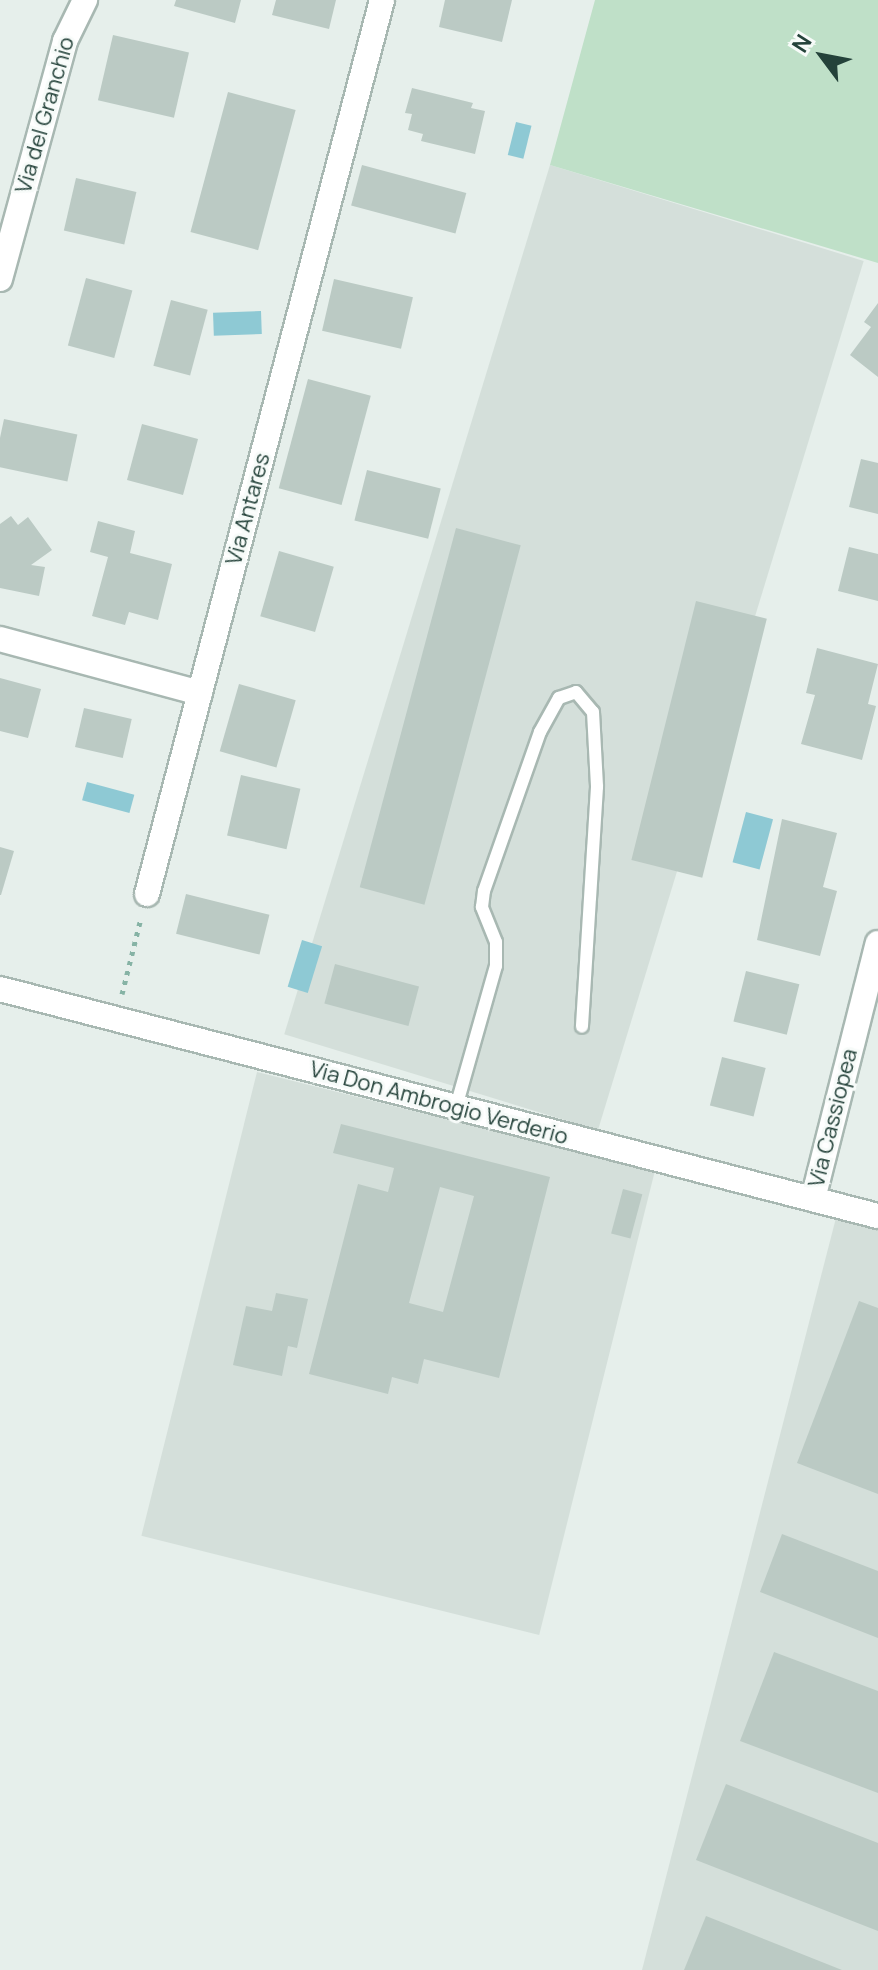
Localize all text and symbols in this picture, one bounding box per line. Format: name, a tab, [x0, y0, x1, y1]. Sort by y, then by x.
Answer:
north arrow	[782, 16, 862, 96]
text: N	[785, 29, 819, 58]
street label: Via del Granchio	[10, 34, 80, 196]
street label: Via Antares	[220, 450, 276, 568]
street label: Via Cassiopea	[803, 1046, 863, 1190]
street label: Via Don Ambrogio Verderio	[307, 1056, 571, 1150]

